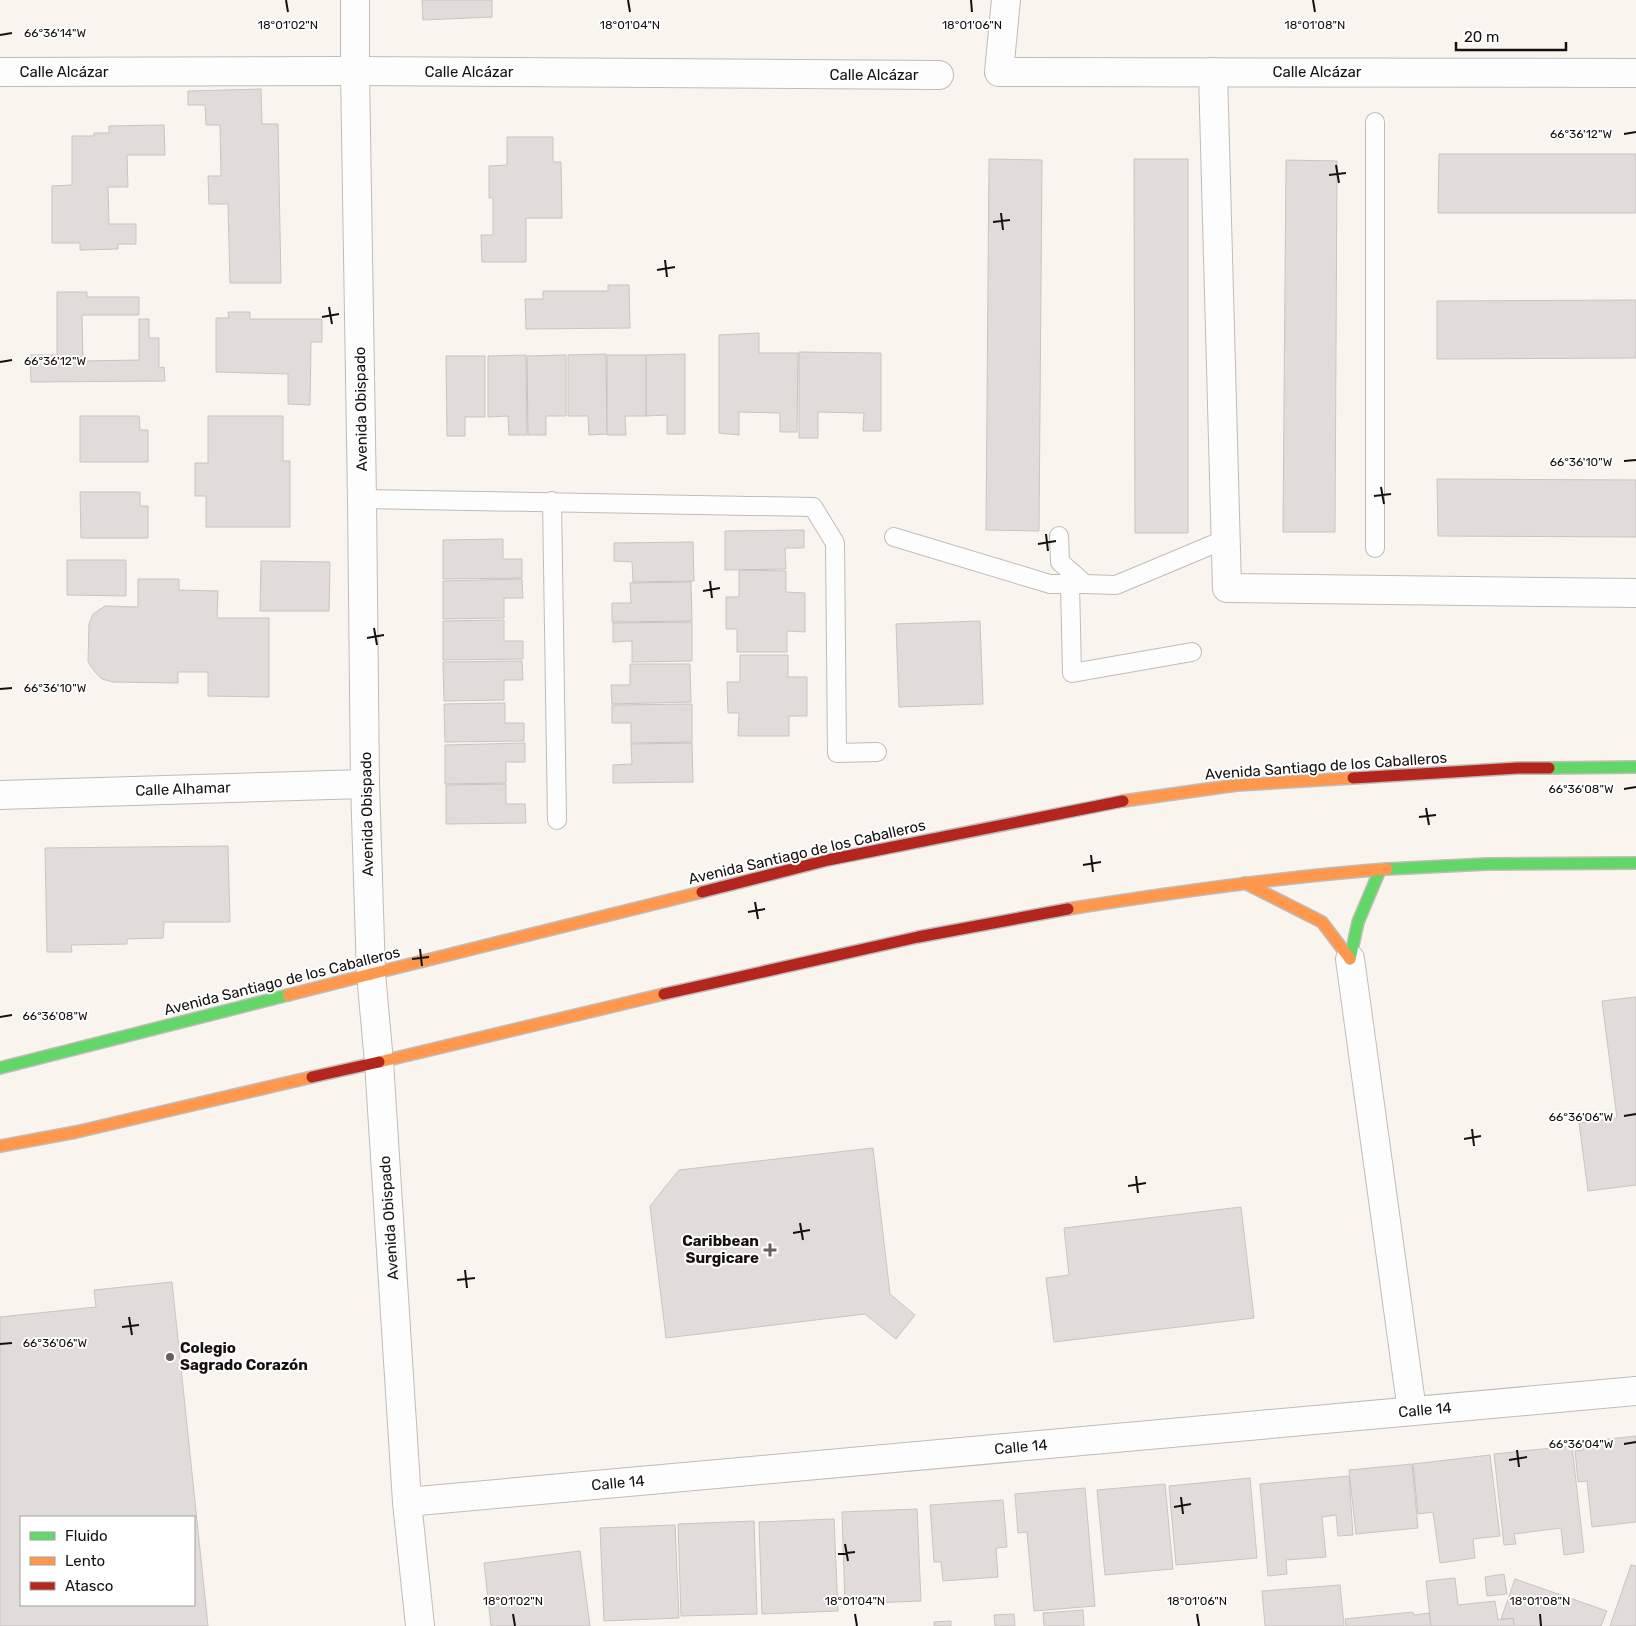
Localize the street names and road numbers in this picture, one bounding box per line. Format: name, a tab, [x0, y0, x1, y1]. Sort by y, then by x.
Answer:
street label: Calle Alcázar	[19, 63, 109, 81]
street label: Calle Alcázar	[424, 63, 514, 81]
street label: Calle Alcázar	[1272, 63, 1362, 81]
street label: Calle Alcázar	[829, 66, 919, 84]
street label: Avenida Obispado	[351, 346, 371, 472]
street label: Avenida Santiago de los Caballeros	[1204, 749, 1448, 783]
street label: Avenida Obispado	[357, 751, 377, 877]
street label: Calle Alhamar	[135, 778, 231, 800]
street label: Avenida Santiago de los Caballeros	[687, 816, 928, 888]
street label: Avenida Santiago de los Caballeros	[162, 943, 402, 1019]
street label: Avenida Obispado	[376, 1155, 402, 1281]
street label: Calle 14	[1398, 1399, 1452, 1421]
street label: Calle 14	[994, 1436, 1048, 1458]
street label: Calle 14	[591, 1472, 645, 1494]

